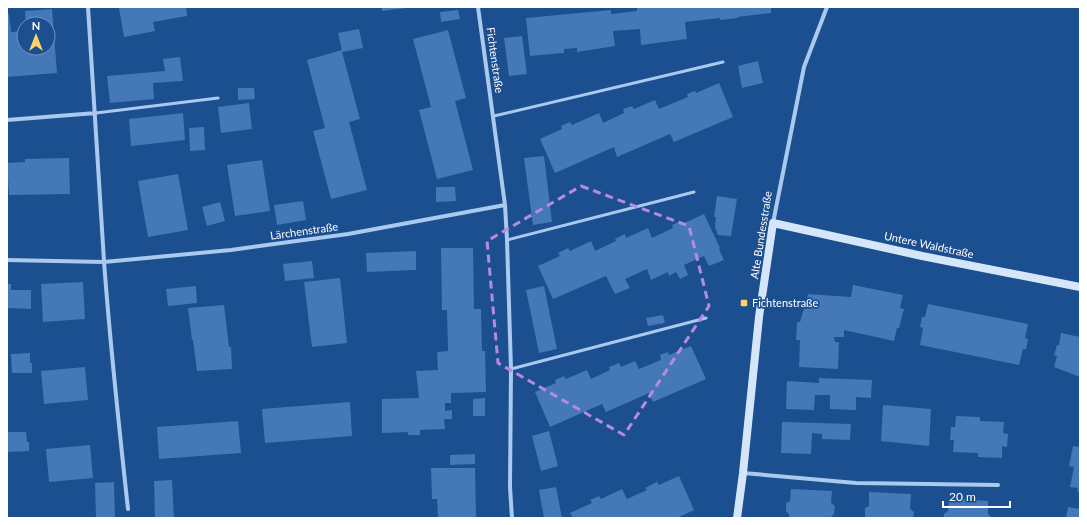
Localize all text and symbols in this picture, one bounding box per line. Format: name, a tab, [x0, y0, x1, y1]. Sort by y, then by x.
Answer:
north arrow	[16, 16, 56, 56]
text: N	[32, 19, 40, 32]
street label: Fichtenstraße	[484, 26, 507, 94]
street label: Alte Bundesstraße	[747, 190, 774, 280]
street label: Lärchenstraße	[269, 219, 339, 242]
street label: Untere Waldstraße	[883, 229, 975, 260]
place label: Fichtenstraße	[752, 296, 818, 309]
marker: Fichtenstraße	[739, 298, 749, 308]
scale bar	[943, 483, 1010, 509]
text: 20 m	[949, 489, 976, 504]

